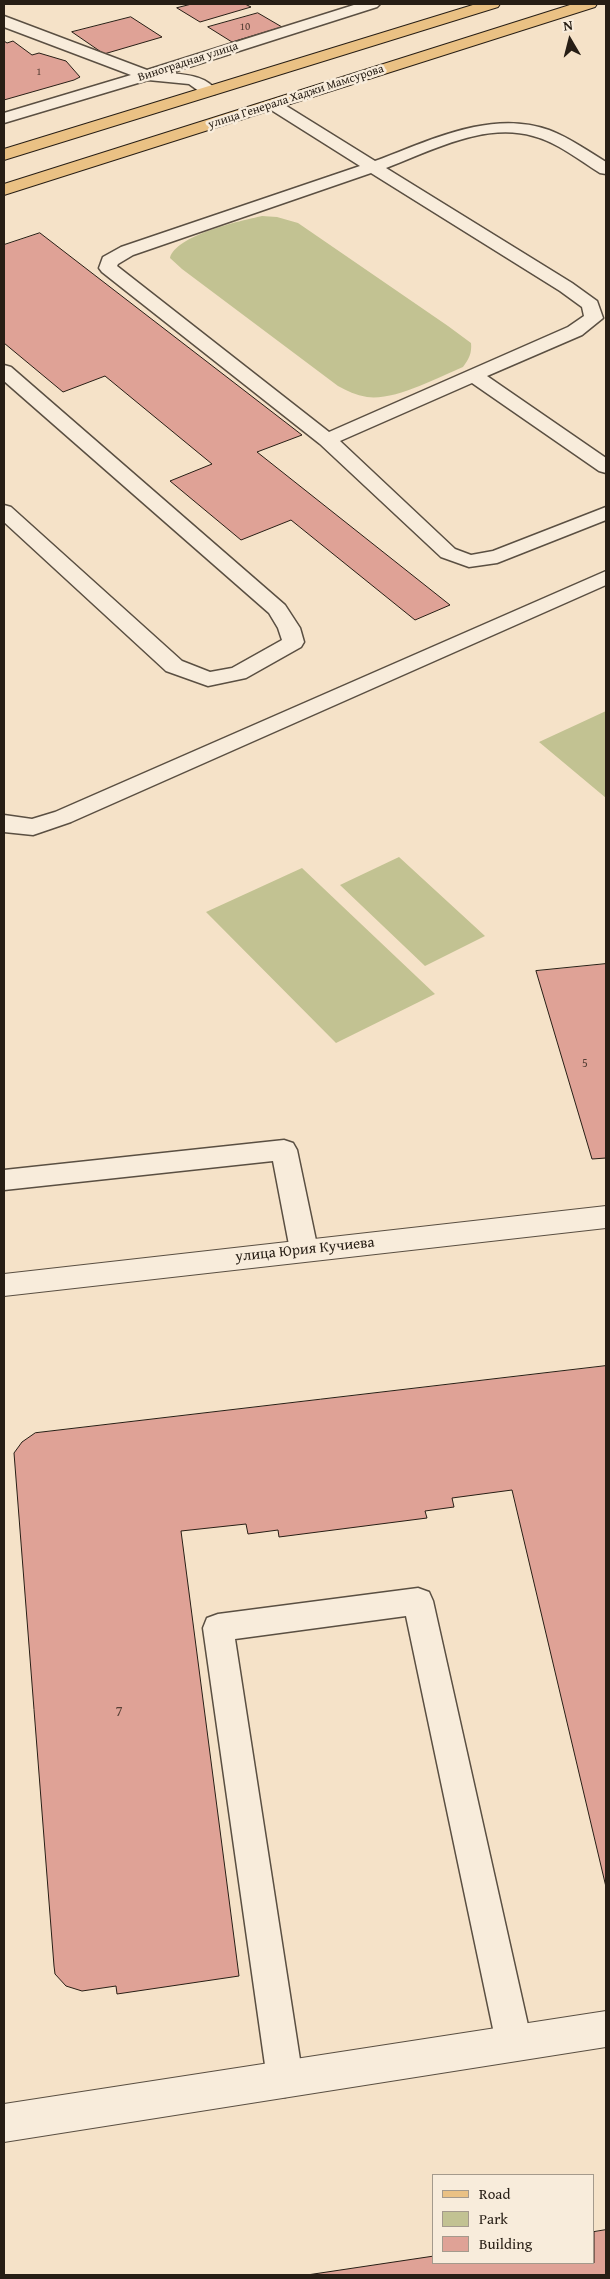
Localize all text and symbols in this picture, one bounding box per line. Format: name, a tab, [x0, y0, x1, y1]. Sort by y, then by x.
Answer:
north arrow	[545, 15, 595, 65]
text: N	[562, 15, 574, 36]
house number: 10	[240, 20, 250, 34]
street label: Виноградная улица	[136, 39, 240, 85]
street label: улица Генерала Хаджи Мамсурова	[206, 62, 386, 132]
house number: 1	[36, 65, 42, 79]
house number: 5	[582, 1057, 588, 1071]
street label: улица Юрия Кучиева	[235, 1234, 375, 1266]
house number: 7	[115, 1703, 123, 1721]
legend	[432, 2174, 595, 2264]
text: Road	[479, 2183, 510, 2204]
text: Park	[479, 2208, 508, 2229]
text: Building	[479, 2233, 532, 2254]

